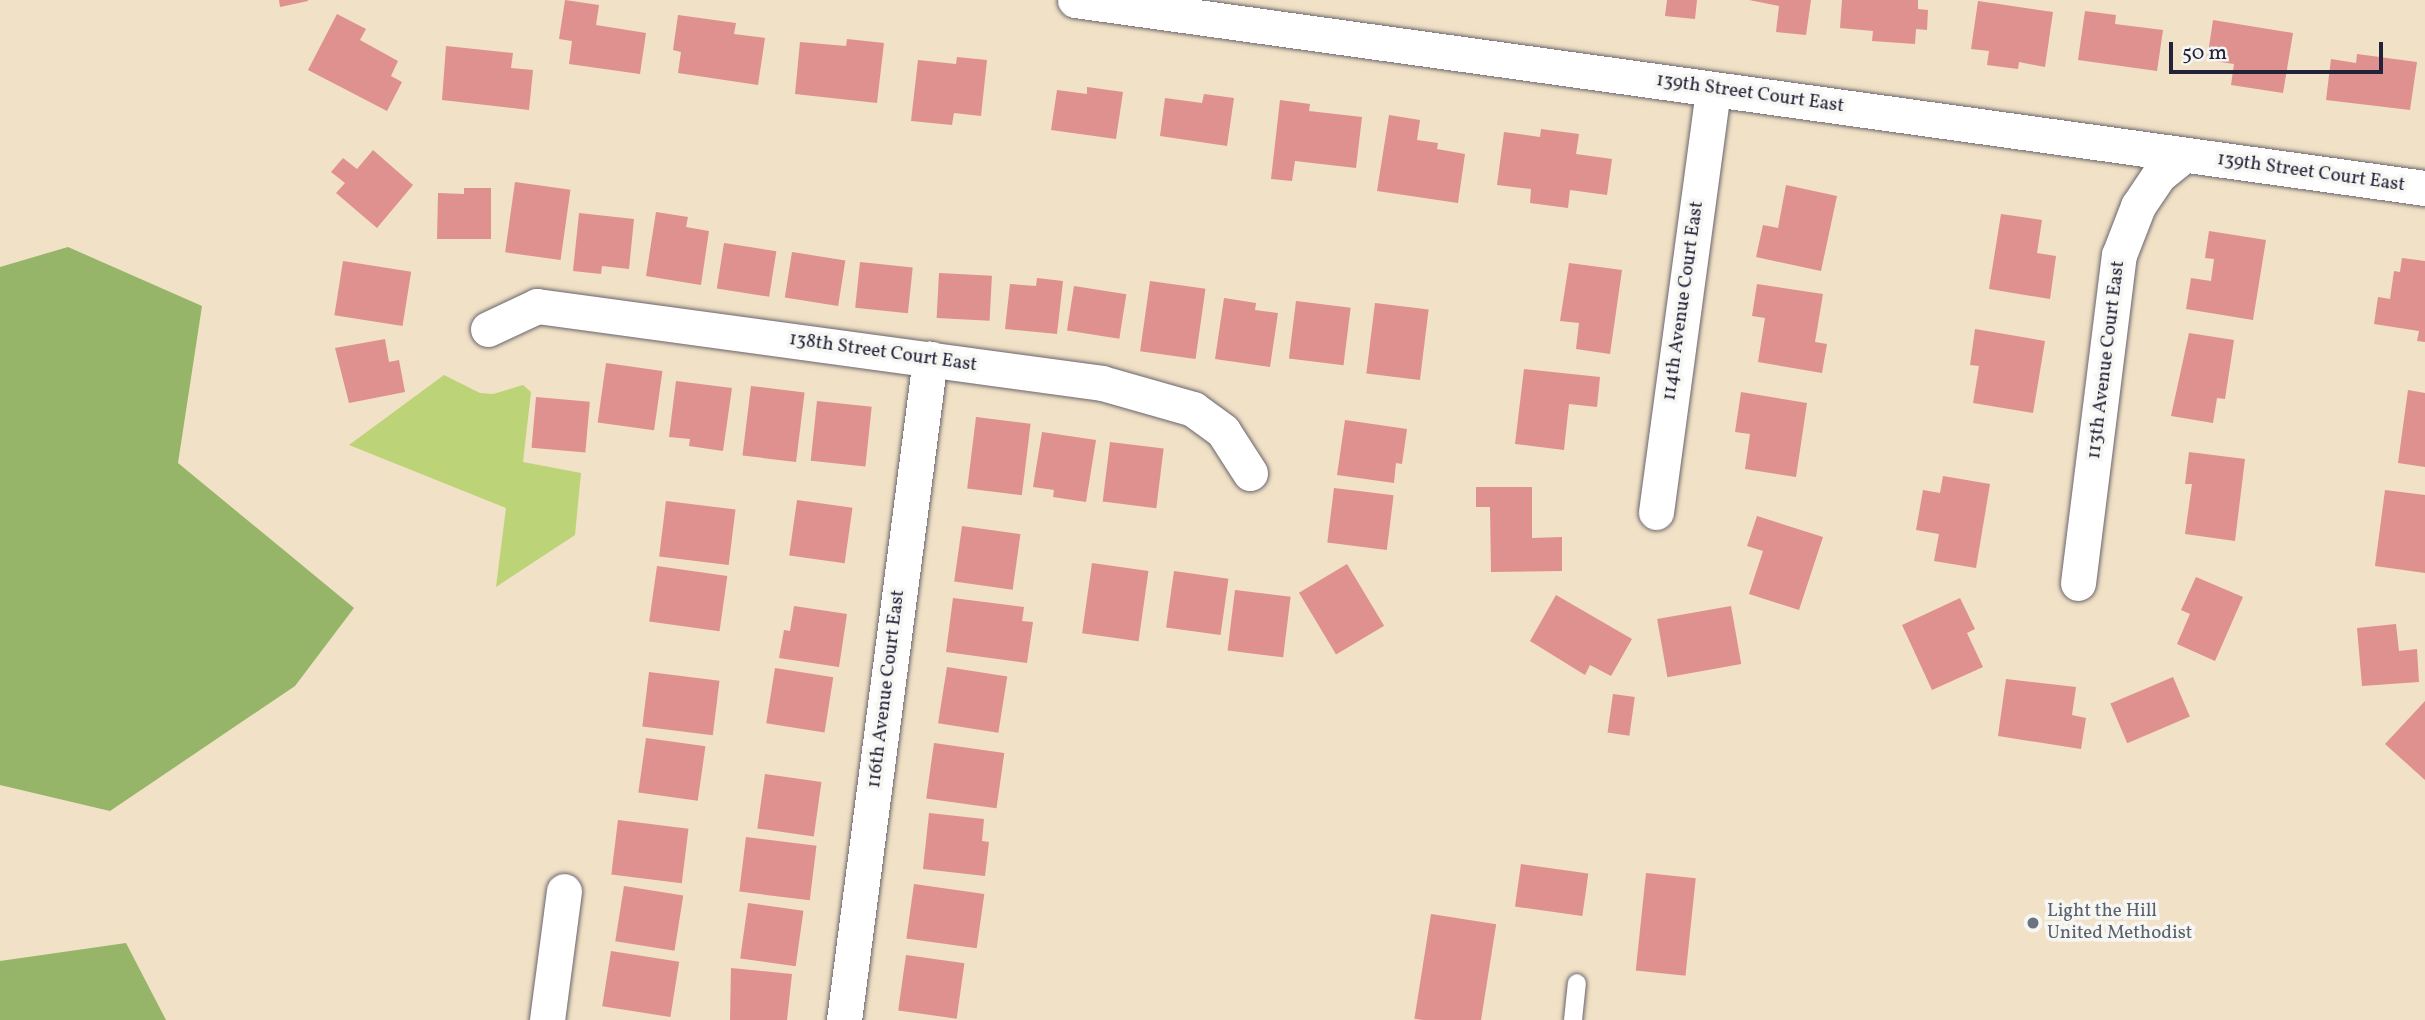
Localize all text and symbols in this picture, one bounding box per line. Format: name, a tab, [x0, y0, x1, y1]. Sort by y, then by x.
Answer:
scale bar	[2173, 28, 2386, 72]
text: 50 m	[2182, 39, 2227, 68]
street label: 139th Street Court East	[1655, 70, 1845, 118]
street label: 139th Street Court East	[2216, 149, 2406, 197]
street label: 114th Avenue Court East	[1659, 200, 1709, 402]
street label: 113th Avenue Court East	[2084, 260, 2130, 460]
street label: 138th Street Court East	[788, 329, 978, 377]
street label: 116th Avenue Court East	[864, 589, 910, 789]
place label: Light the Hill United Methodist	[2047, 901, 2193, 945]
marker: Light the Hill United Methodist	[2025, 915, 2041, 931]

